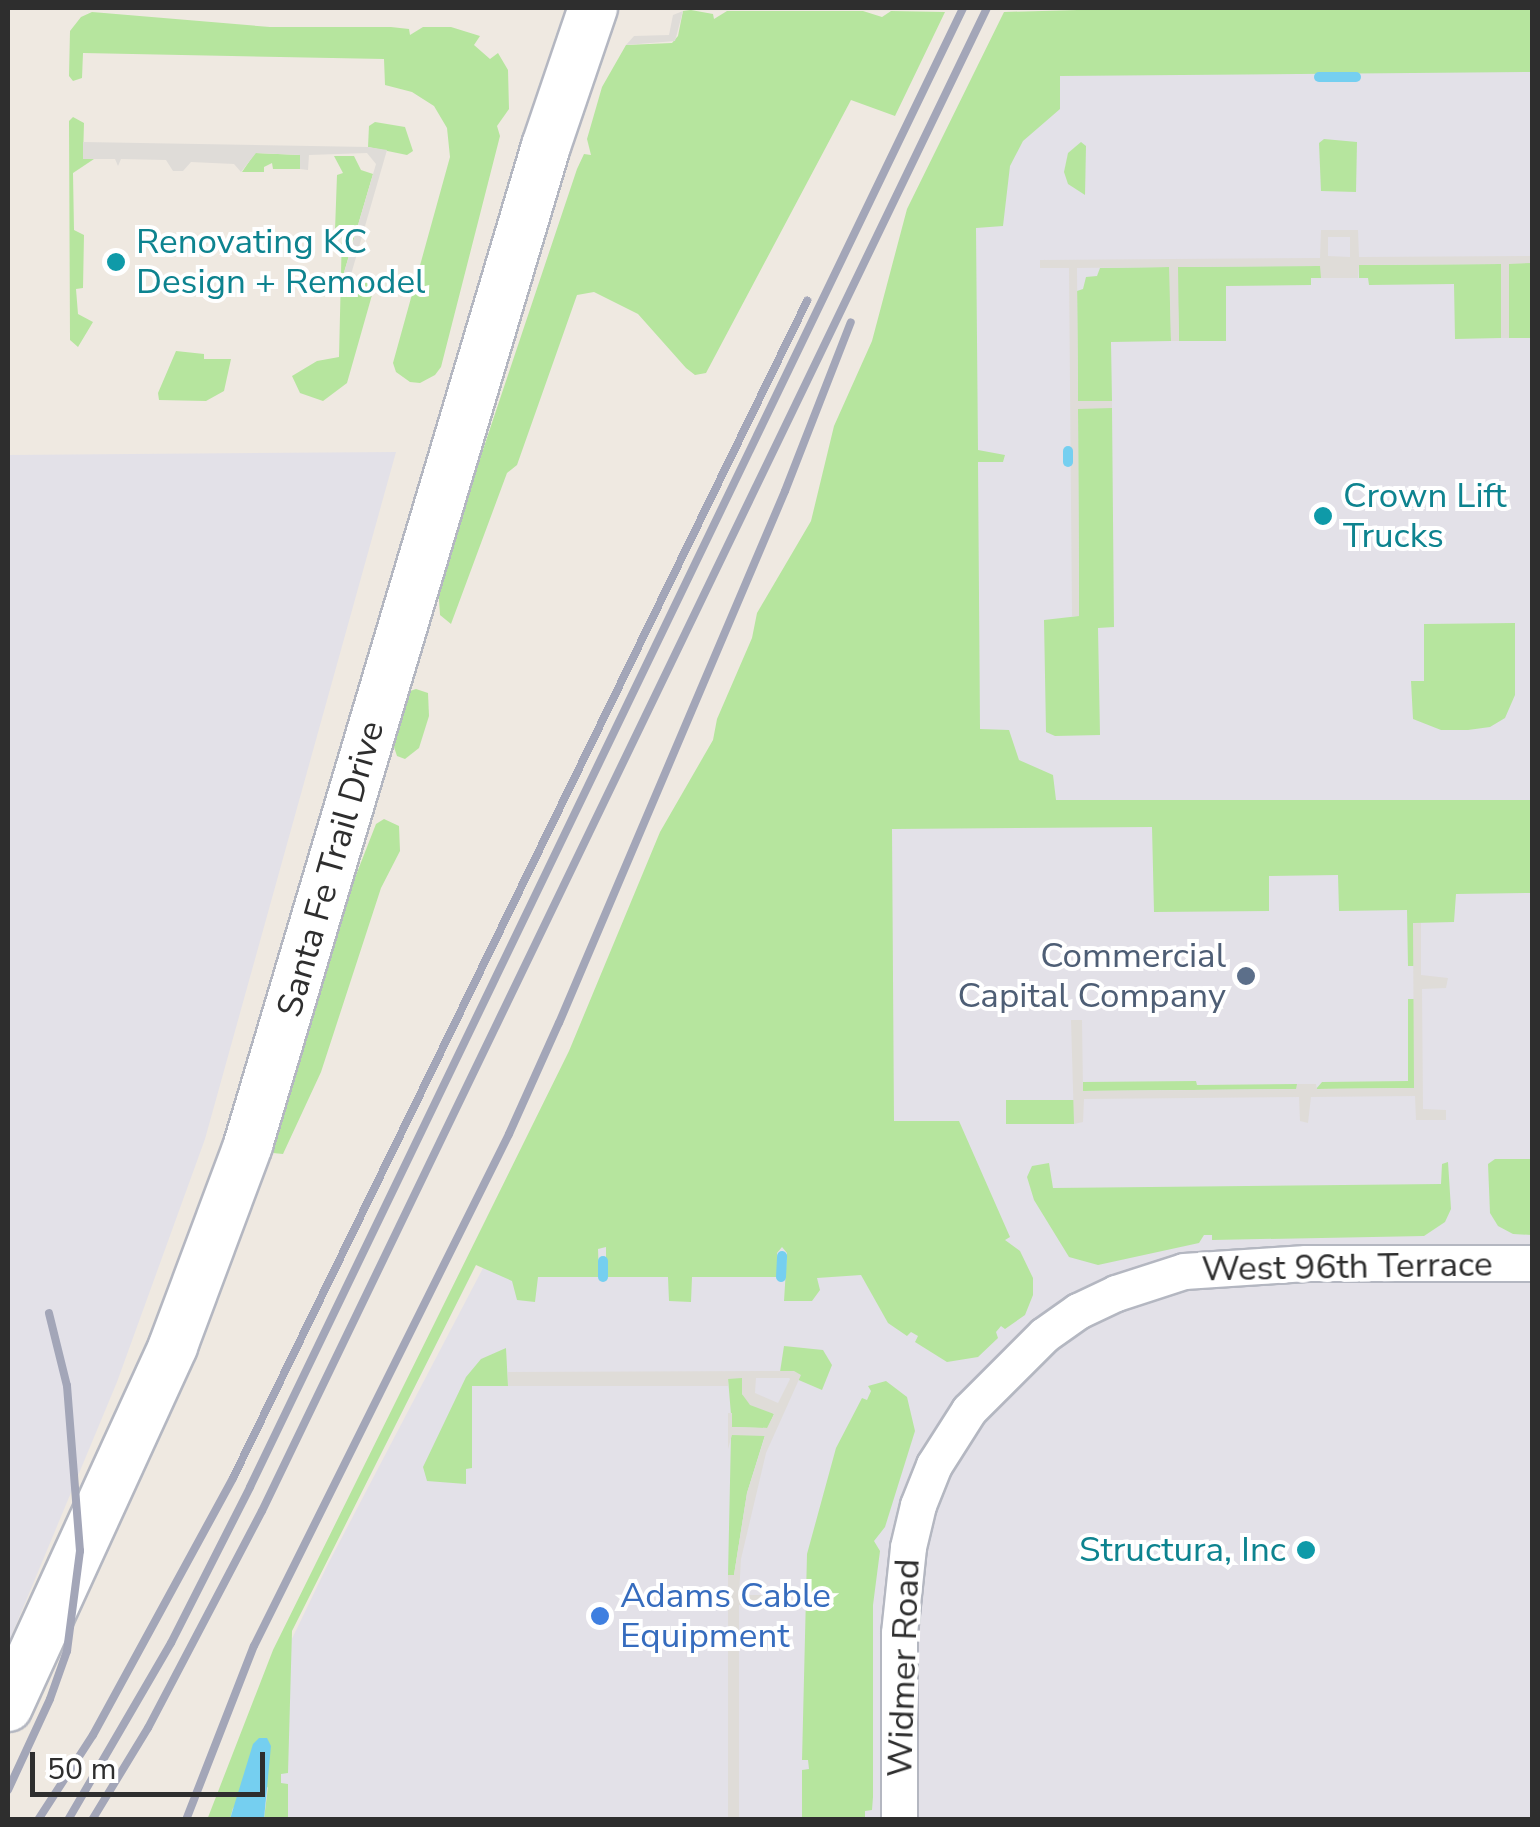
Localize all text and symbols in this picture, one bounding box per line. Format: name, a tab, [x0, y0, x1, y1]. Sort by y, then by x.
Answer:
place label: Renovating KC Design + Remodel	[136, 221, 425, 303]
marker: Renovating KC Design + Remodel	[105, 251, 127, 273]
place label: Crown Lift Trucks	[1343, 475, 1507, 557]
marker: Crown Lift Trucks	[1312, 505, 1334, 527]
street label: Santa Fe Trail Drive	[269, 716, 393, 1022]
place label: Commercial Capital Company	[957, 935, 1226, 1017]
marker: Commercial Capital Company	[1235, 965, 1257, 987]
street label: West 96th Terrace	[1201, 1243, 1493, 1291]
place label: Structura, Inc	[1079, 1529, 1286, 1571]
marker: Structura, Inc	[1295, 1539, 1317, 1561]
street label: Widmer Road	[879, 1558, 929, 1778]
place label: Adams Cable Equipment	[620, 1575, 831, 1657]
marker: Adams Cable Equipment	[589, 1605, 611, 1627]
scale bar	[35, 1732, 270, 1794]
text: 50 m	[47, 1749, 116, 1790]

